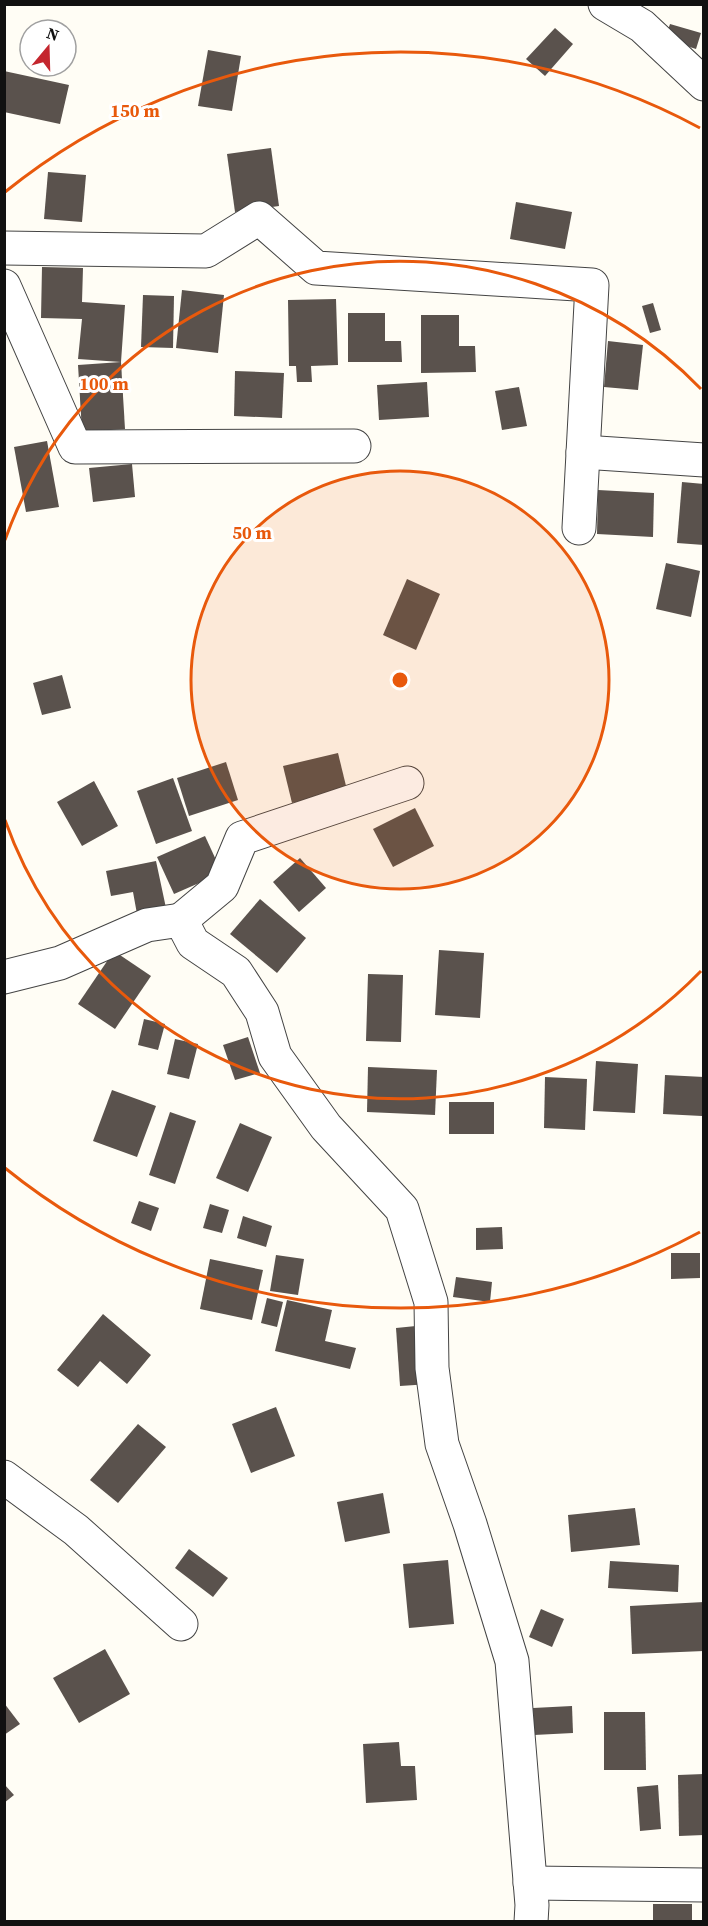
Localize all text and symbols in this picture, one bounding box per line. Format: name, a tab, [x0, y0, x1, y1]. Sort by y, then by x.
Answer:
north arrow	[18, 18, 78, 78]
text: N	[44, 22, 62, 46]
text: 150 m	[110, 98, 160, 123]
text: 100 m	[79, 371, 129, 396]
text: 50 m	[232, 520, 272, 545]
centre of rings	[390, 670, 410, 690]

